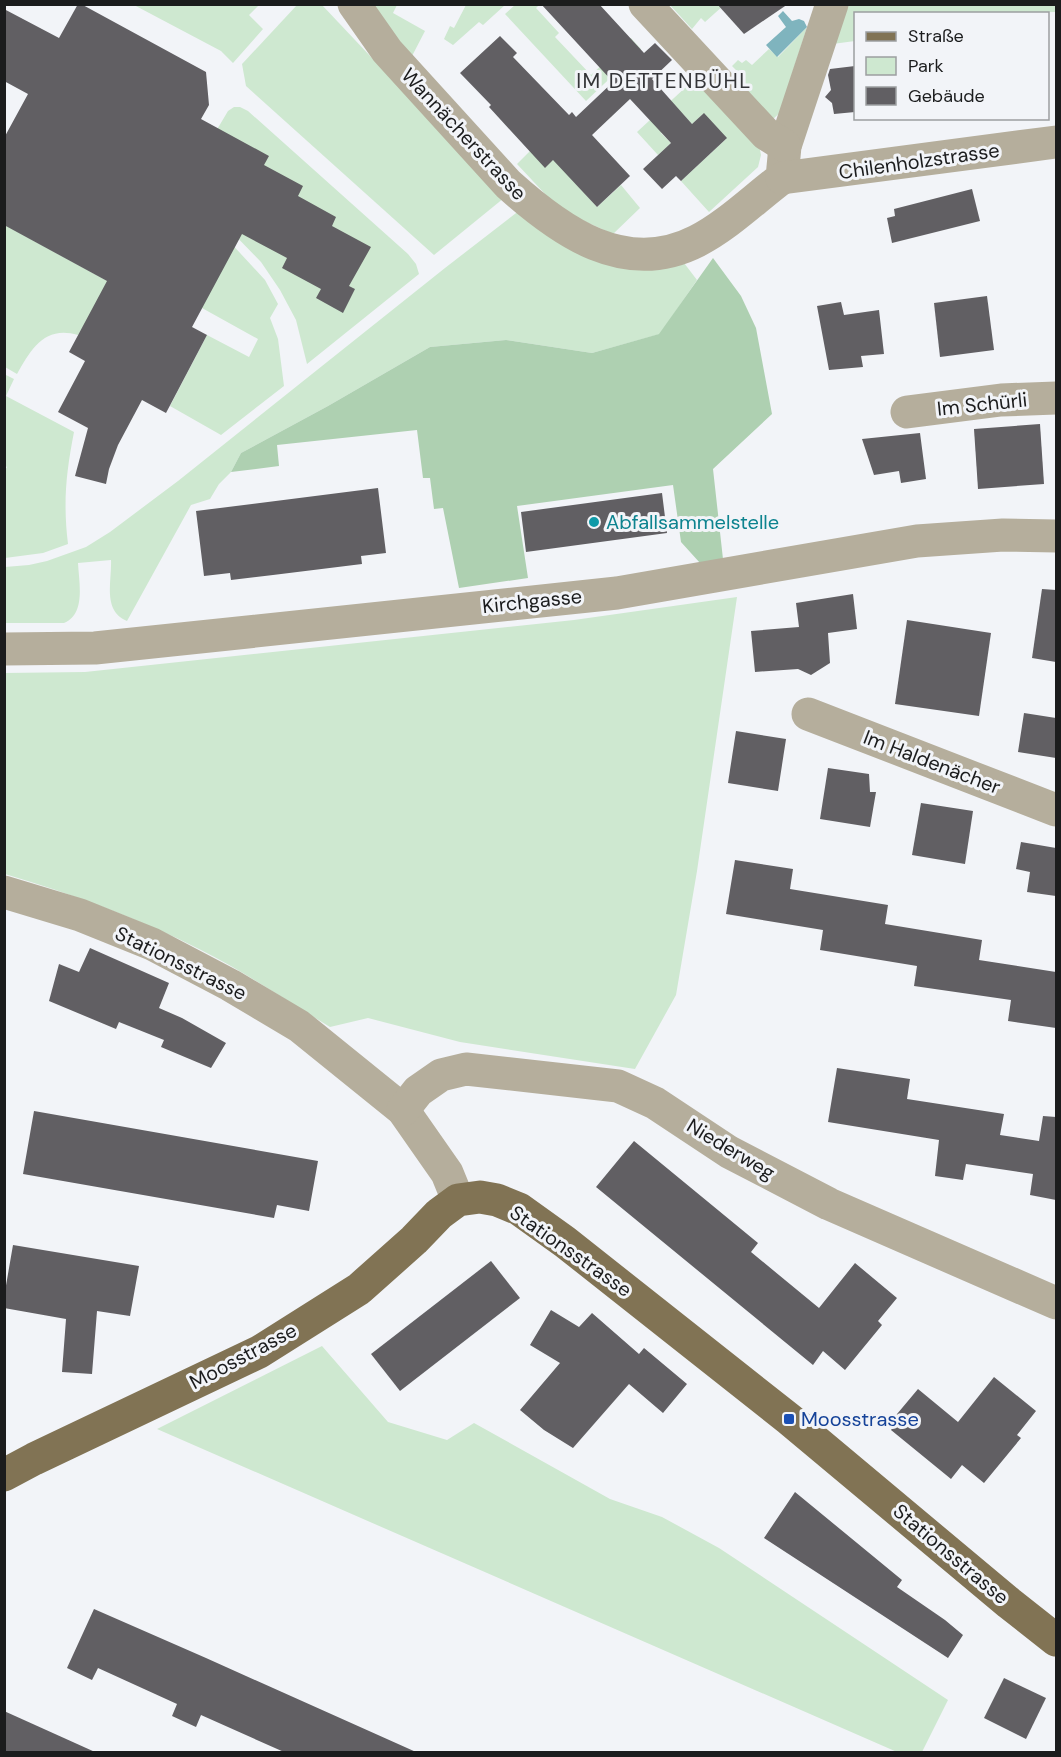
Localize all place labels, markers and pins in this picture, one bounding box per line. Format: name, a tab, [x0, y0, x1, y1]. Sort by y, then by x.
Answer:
place label: Abfallsammelstelle	[606, 509, 779, 535]
marker: Abfallsammelstelle	[587, 515, 601, 529]
place label: Moosstrasse	[801, 1406, 919, 1432]
marker: Moosstrasse	[782, 1412, 796, 1426]

